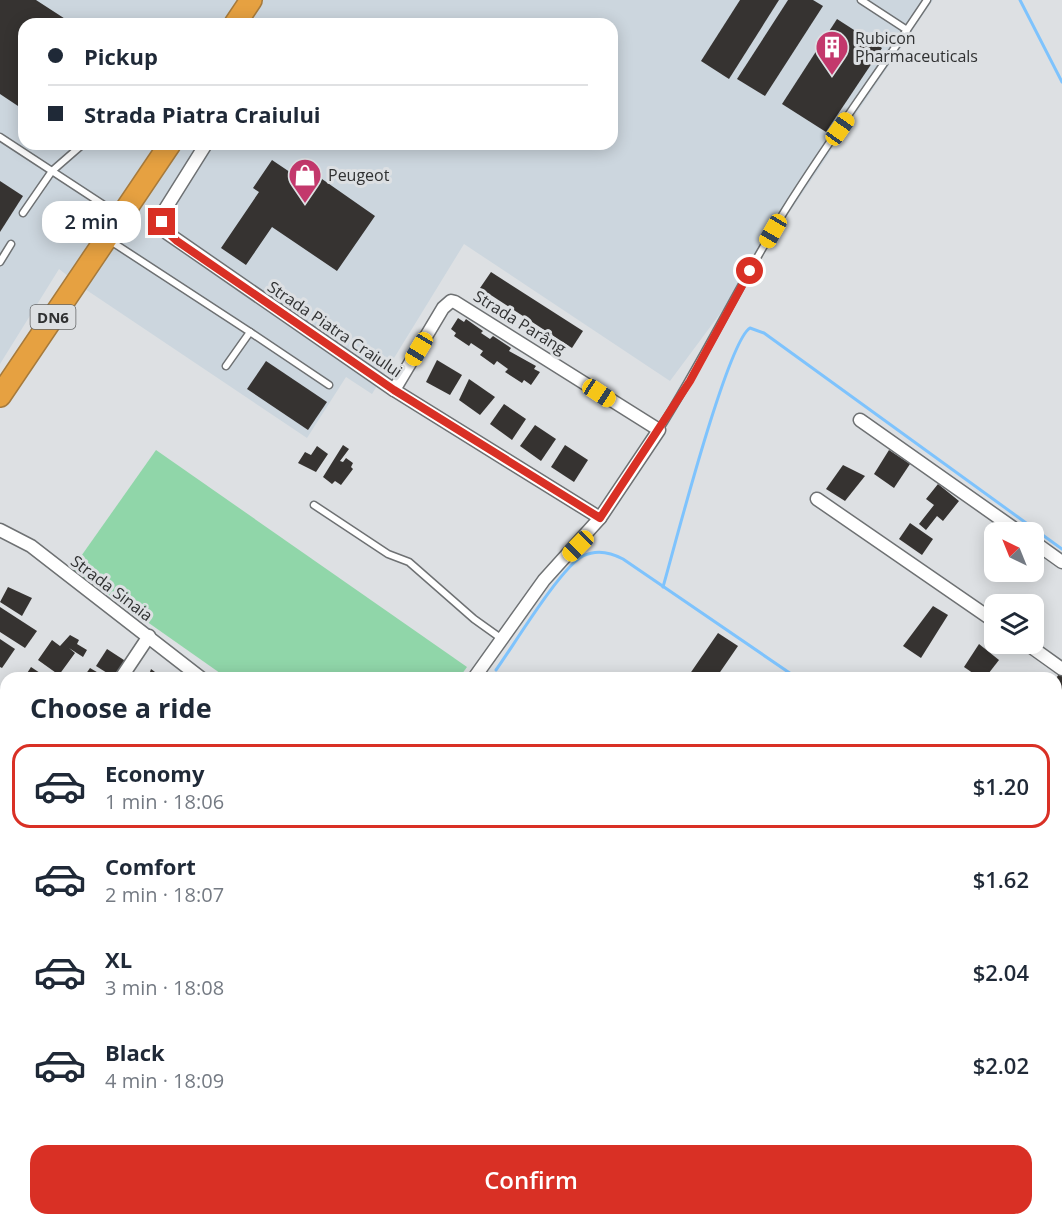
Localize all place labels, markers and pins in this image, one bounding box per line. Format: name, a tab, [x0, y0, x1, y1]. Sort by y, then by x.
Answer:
place label: Rubicon Pharmaceuticals	[855, 27, 978, 67]
building icon: Rubicon Pharmaceuticals	[814, 29, 850, 76]
shop icon: Peugeot	[287, 157, 323, 204]
place label: Peugeot	[328, 164, 390, 186]

